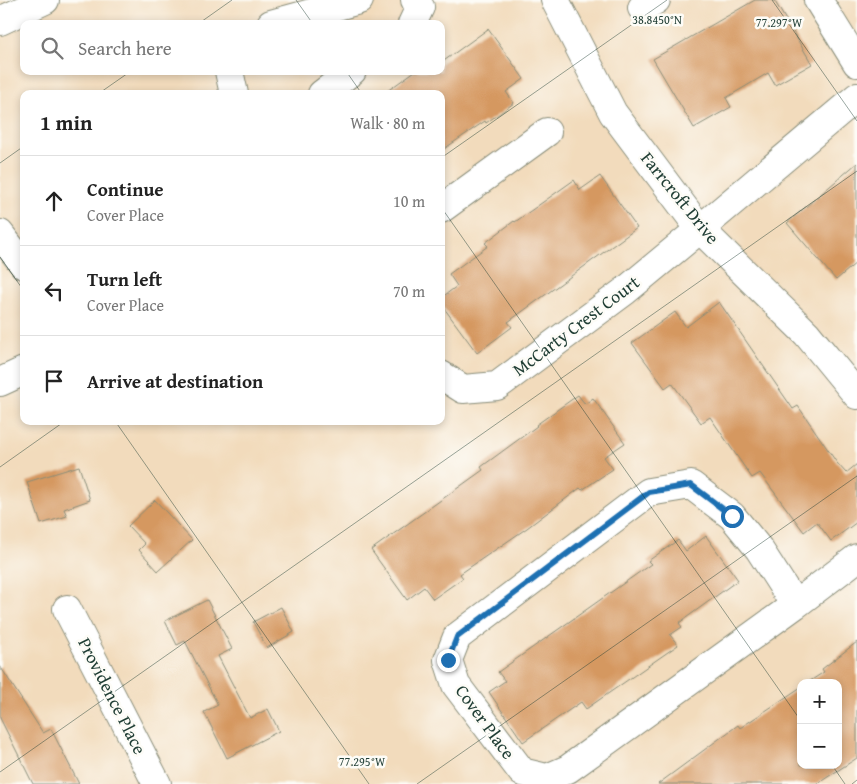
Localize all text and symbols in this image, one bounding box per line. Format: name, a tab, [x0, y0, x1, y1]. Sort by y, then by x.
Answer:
text: 38.8450°N	[632, 11, 682, 28]
text: 77.297°W	[756, 14, 803, 31]
search box	[20, 20, 445, 75]
icon: search	[38, 34, 66, 62]
text: Search here	[78, 34, 172, 62]
text: 1 min	[40, 107, 92, 138]
text: Walk · 80 m	[350, 111, 425, 135]
street label: Farrcroft Drive	[635, 146, 726, 250]
text: Continue	[87, 175, 164, 203]
icon: ahead	[40, 187, 68, 215]
text: 10 m	[393, 189, 425, 213]
text: Cover Place	[87, 203, 164, 227]
text: Turn left	[87, 265, 162, 293]
street label: McCarty Crest Court	[506, 268, 645, 382]
icon: left	[40, 277, 68, 305]
text: 70 m	[393, 279, 425, 303]
text: Cover Place	[87, 293, 164, 317]
icon: arrive	[40, 367, 68, 395]
text: Arrive at destination	[87, 367, 263, 395]
route start	[721, 505, 744, 528]
street label: Providence Place	[71, 633, 154, 759]
route end	[437, 649, 460, 672]
street label: Cover Place	[449, 679, 522, 765]
map controls	[797, 679, 842, 769]
button: +	[797, 679, 842, 724]
button: −	[797, 724, 842, 769]
text: 77.295°W	[339, 753, 386, 770]

